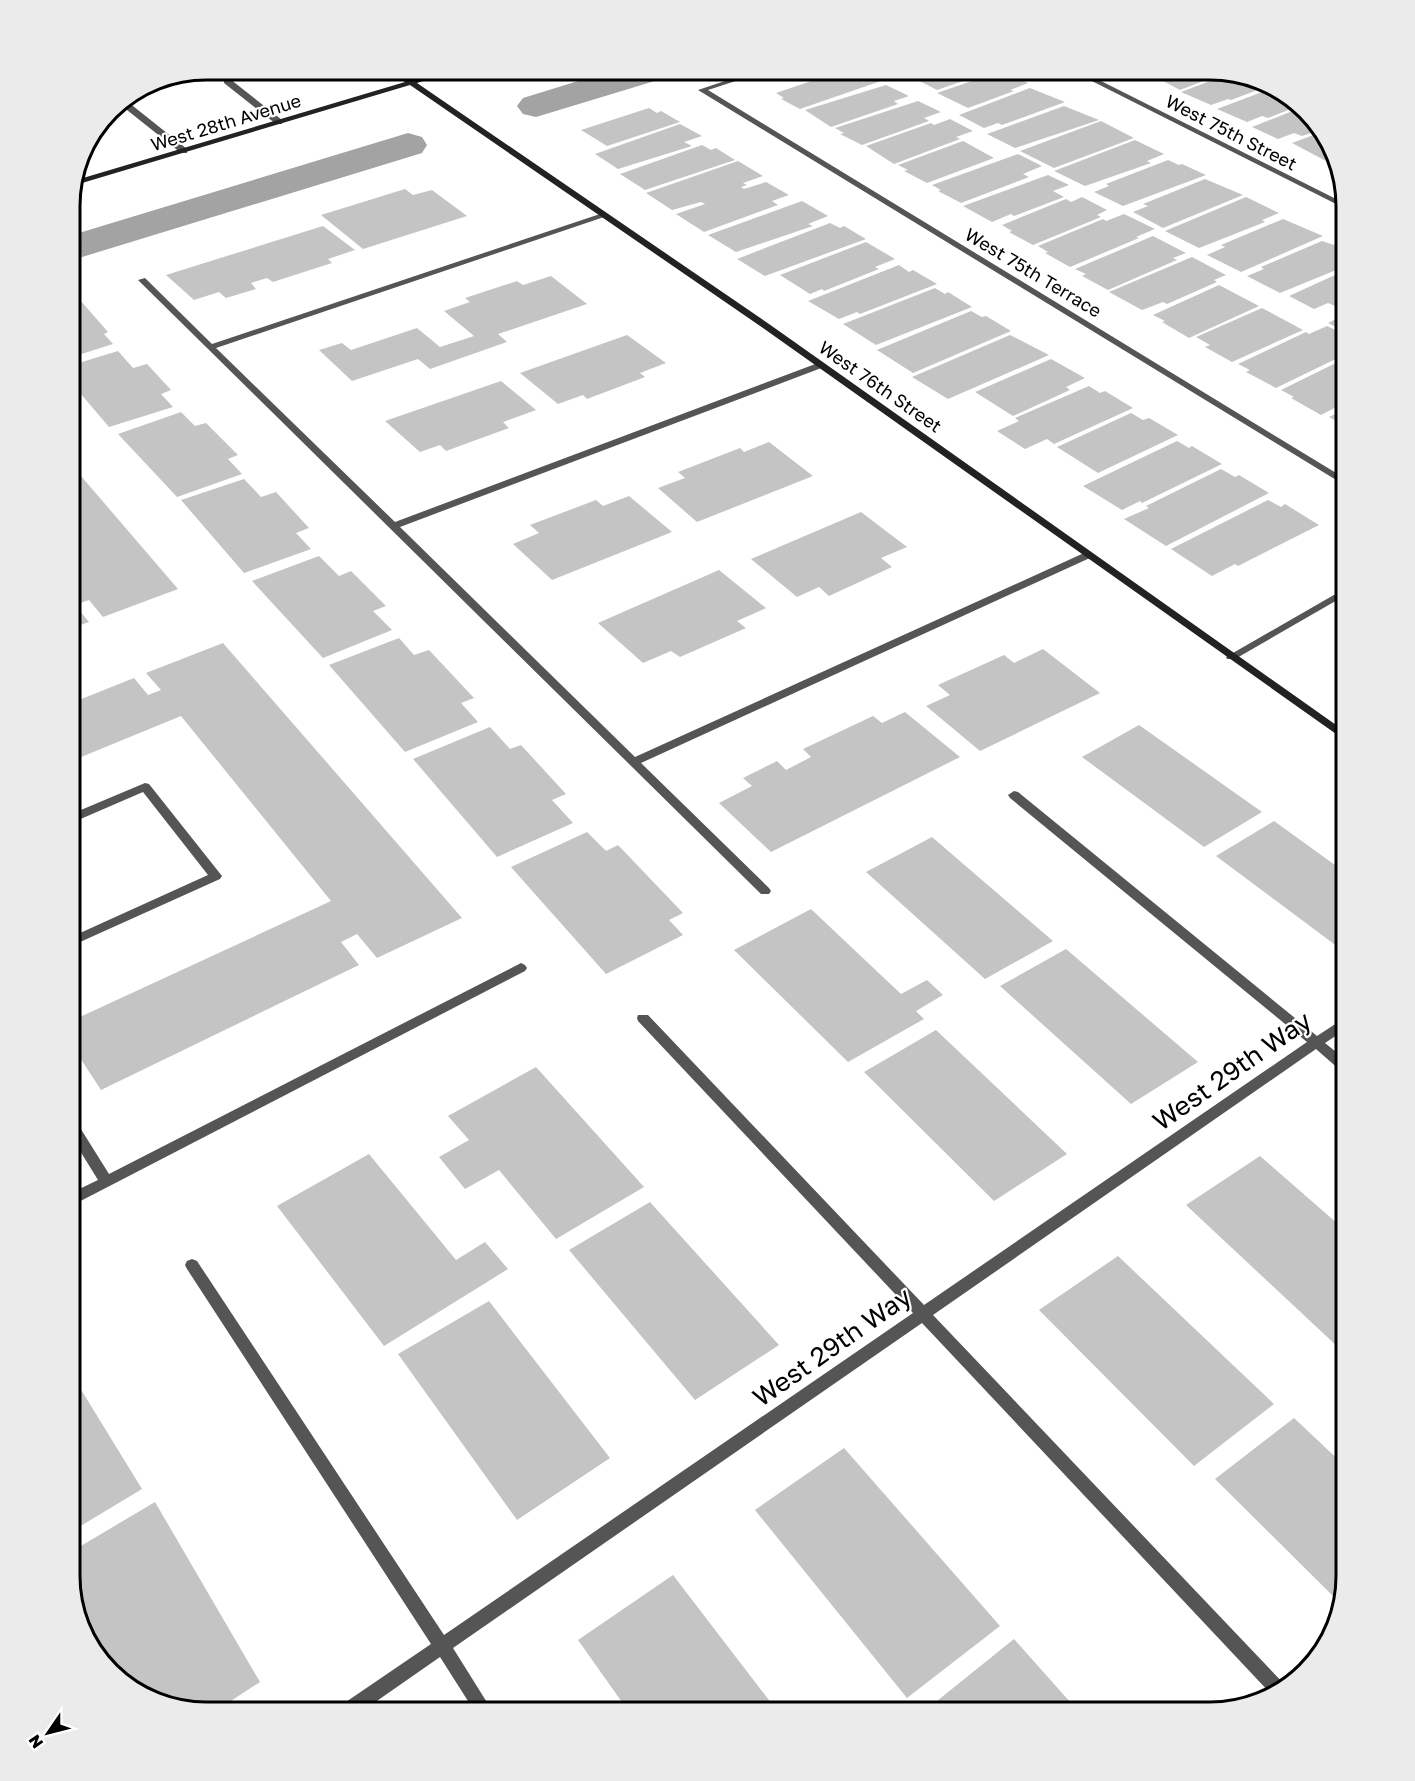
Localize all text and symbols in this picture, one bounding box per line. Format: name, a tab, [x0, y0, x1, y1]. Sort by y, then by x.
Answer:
street label: West 28th Avenue	[148, 89, 304, 155]
street label: West 75th Street	[1162, 90, 1301, 175]
street label: West 75th Terrace	[961, 223, 1106, 322]
street label: West 76th Street	[815, 336, 946, 437]
street label: West 29th Way	[1147, 1004, 1317, 1137]
street label: West 29th Way	[747, 1280, 917, 1413]
north arrow	[18, 1703, 78, 1763]
text: N	[24, 1731, 47, 1752]

